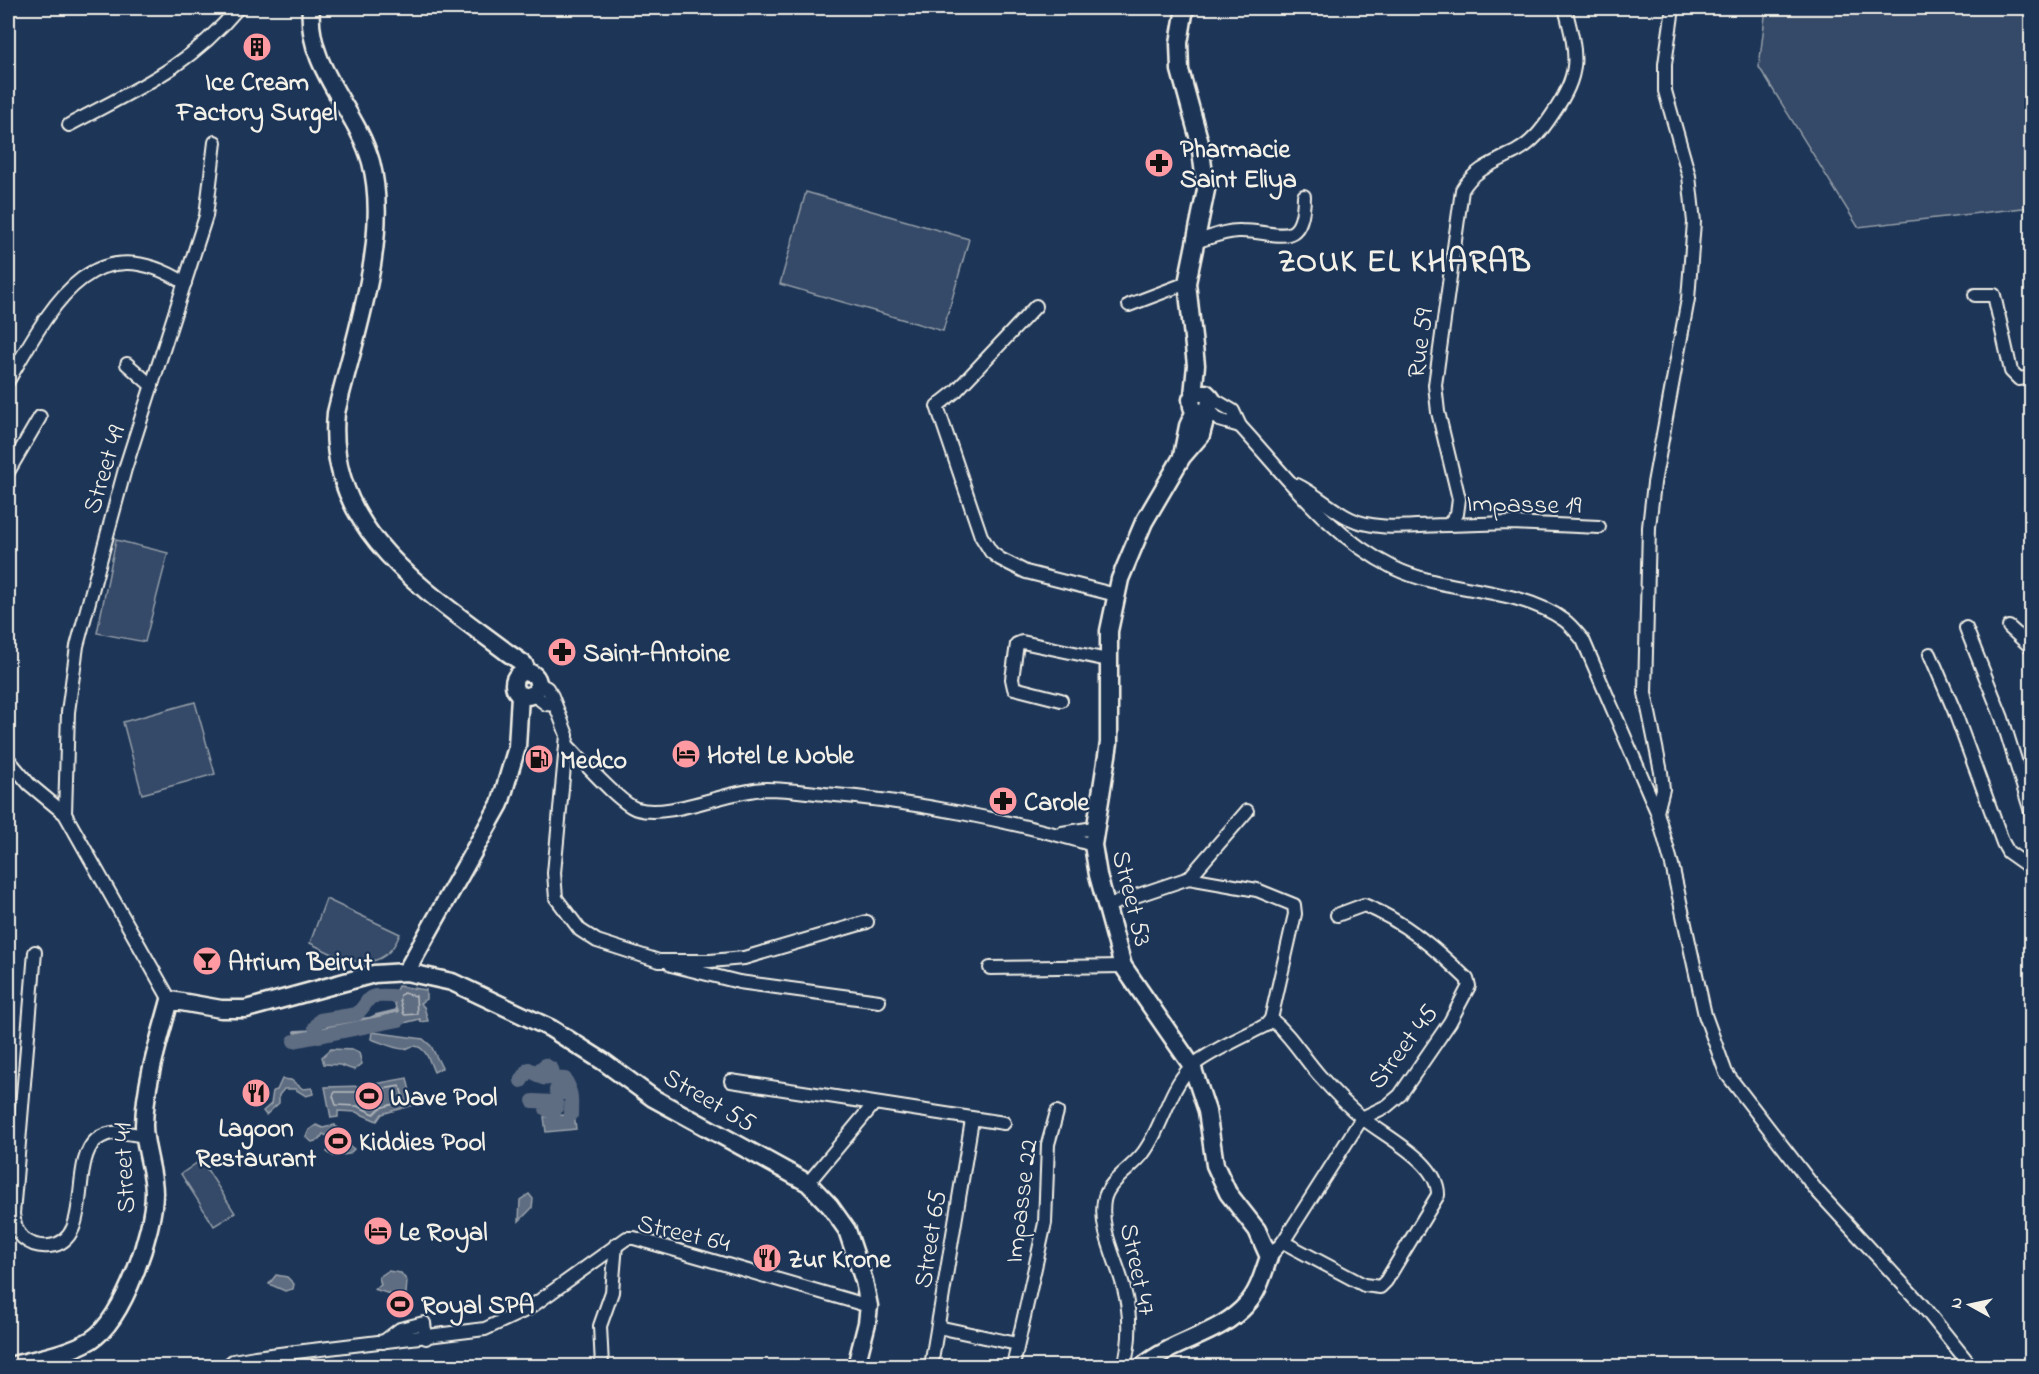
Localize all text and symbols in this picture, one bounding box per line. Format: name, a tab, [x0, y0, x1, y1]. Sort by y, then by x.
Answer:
building icon: Ice Cream Factory Surgel	[241, 31, 273, 63]
place label: Ice Cream Factory Surgel	[175, 65, 337, 134]
place label: Pharmacie Saint Eliya	[1180, 132, 1297, 200]
pharmacy icon: Pharmacie Saint Eliya	[1143, 147, 1175, 179]
district label: ZOUK EL KHARAB	[1278, 240, 1532, 287]
street label: Rue 59	[1399, 306, 1445, 380]
street label: Street 49	[74, 421, 137, 519]
street label: Impasse 19	[1466, 486, 1582, 526]
pharmacy icon: Saint-Antoine	[546, 636, 578, 668]
place label: Saint-Antoine	[583, 636, 731, 674]
hotel icon: Hotel Le Noble	[670, 738, 702, 770]
place label: Hotel Le Noble	[707, 738, 855, 776]
fuel station icon: Medco	[523, 743, 555, 775]
place label: Medco	[560, 743, 627, 781]
pharmacy icon: Carole	[987, 785, 1019, 817]
place label: Carole	[1024, 785, 1090, 823]
street label: Street 53	[1100, 847, 1160, 951]
bar icon: Atrium Beirut	[191, 945, 223, 977]
place label: Atrium Beirut	[228, 945, 373, 983]
street label: Street 45	[1360, 997, 1449, 1098]
street label: Street 55	[655, 1060, 762, 1144]
restaurant icon: Lagoon Restaurant	[240, 1077, 272, 1109]
sports icon: Wave Pool	[353, 1080, 385, 1112]
place label: Wave Pool	[390, 1080, 497, 1118]
place label: Lagoon Restaurant	[196, 1111, 317, 1179]
street label: Street 41	[105, 1121, 147, 1214]
sports icon: Kiddies Pool	[322, 1125, 354, 1157]
place label: Kiddies Pool	[359, 1125, 486, 1163]
street label: Impasse 22	[997, 1137, 1049, 1266]
street label: Street 65	[906, 1188, 958, 1291]
street label: Street 64	[633, 1206, 734, 1264]
hotel icon: Le Royal	[362, 1215, 394, 1247]
place label: Le Royal	[399, 1215, 488, 1253]
street label: Street 47	[1108, 1220, 1164, 1320]
restaurant icon: Zur Krone	[751, 1242, 783, 1274]
place label: Zur Krone	[788, 1242, 892, 1280]
north arrow	[1940, 1275, 2000, 1335]
sports icon: Royal SPA	[384, 1288, 416, 1320]
place label: Royal SPA	[421, 1288, 534, 1326]
text: N	[1944, 1296, 1970, 1310]

